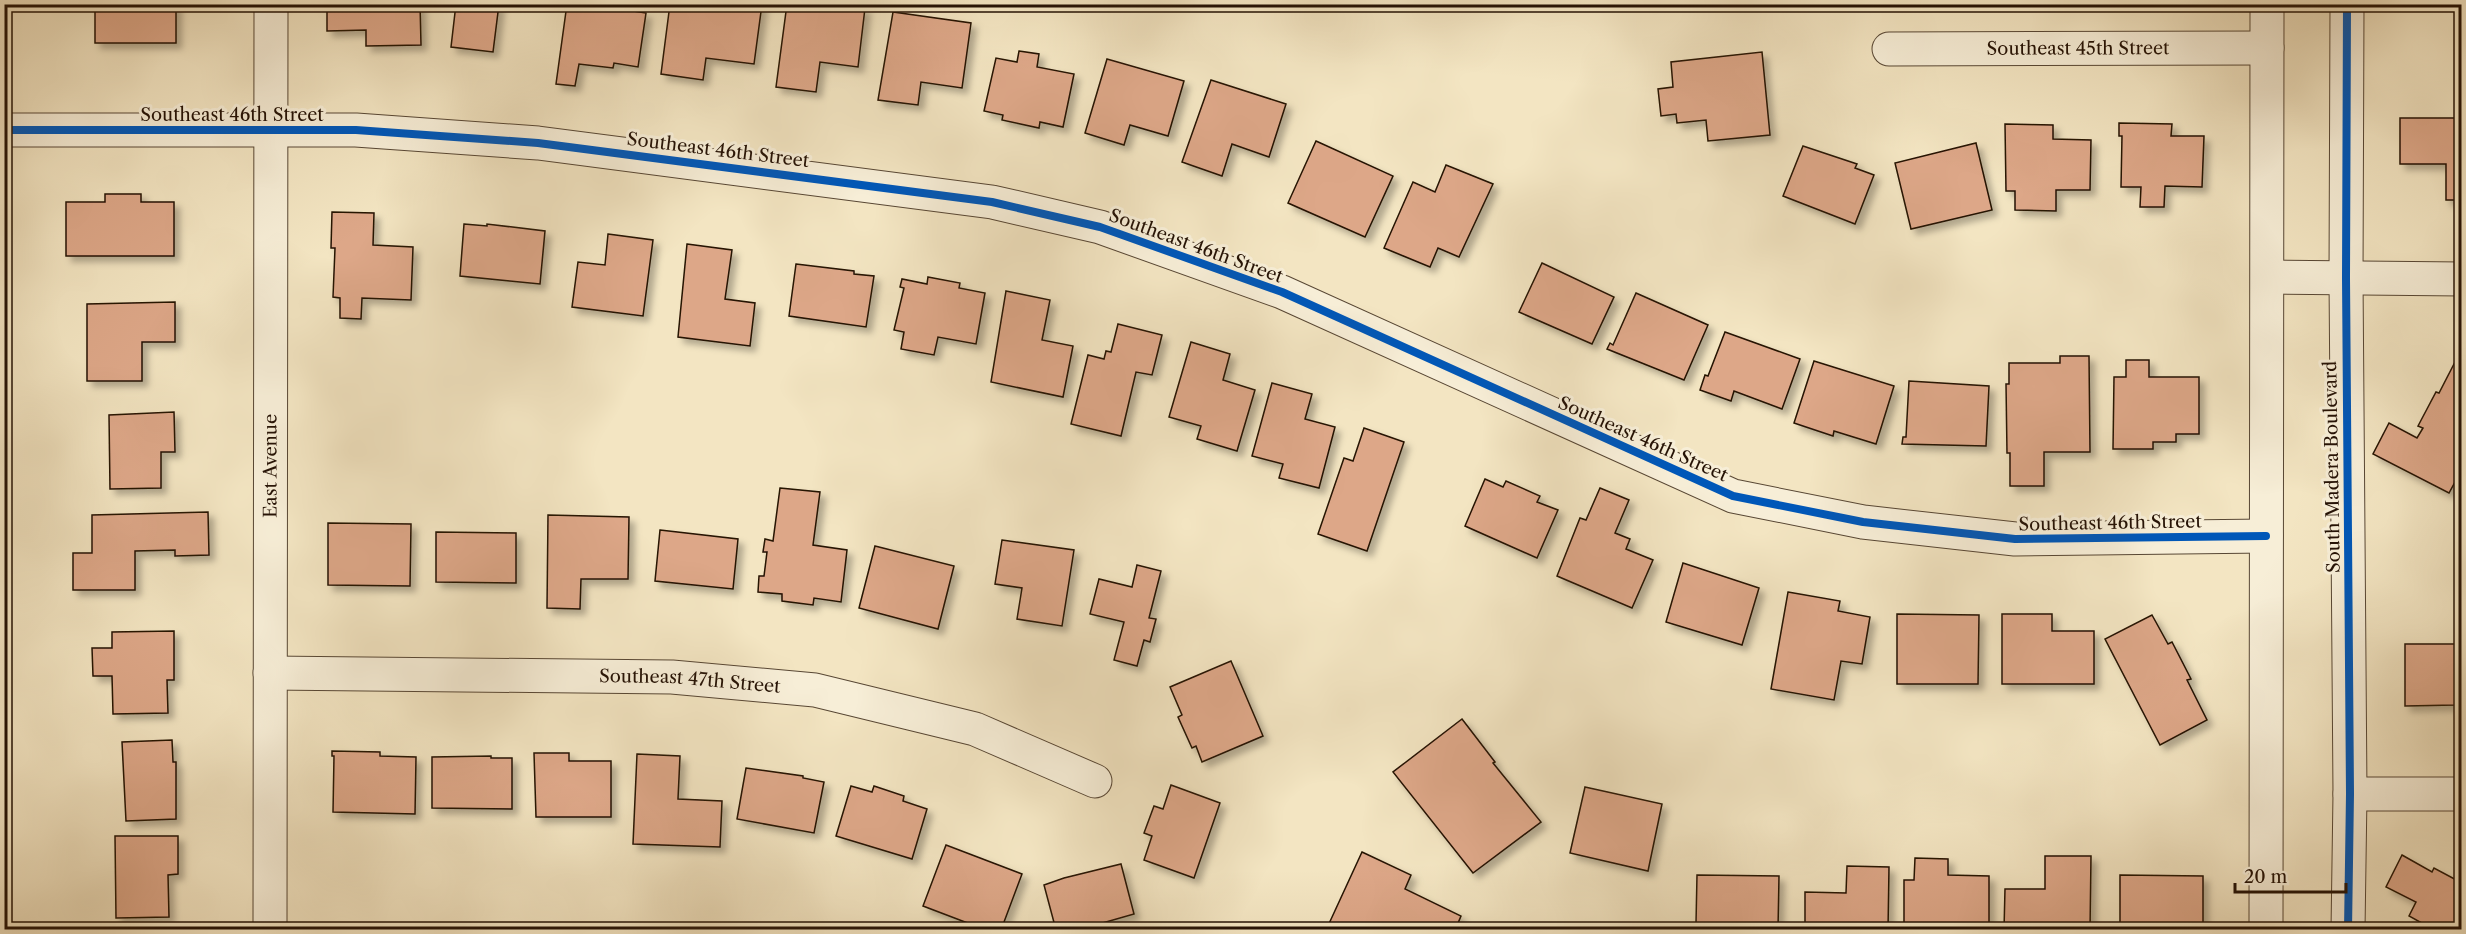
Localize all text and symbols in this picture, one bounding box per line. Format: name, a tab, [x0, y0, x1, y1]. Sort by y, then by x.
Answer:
street label: Southeast 45th Street	[1987, 37, 2170, 60]
street label: Southeast 46th Street	[140, 104, 324, 126]
street label: Southeast 46th Street	[626, 128, 811, 172]
street label: Southeast 46th Street	[1106, 204, 1287, 288]
street label: South Madera Boulevard	[2319, 361, 2345, 573]
street label: Southeast 46th Street	[1555, 392, 1732, 487]
street label: East Avenue	[259, 414, 282, 518]
street label: Southeast 46th Street	[2018, 510, 2203, 536]
street label: Southeast 47th Street	[599, 665, 782, 698]
scale bar	[2235, 856, 2346, 894]
text: 20 m	[2244, 866, 2288, 888]

